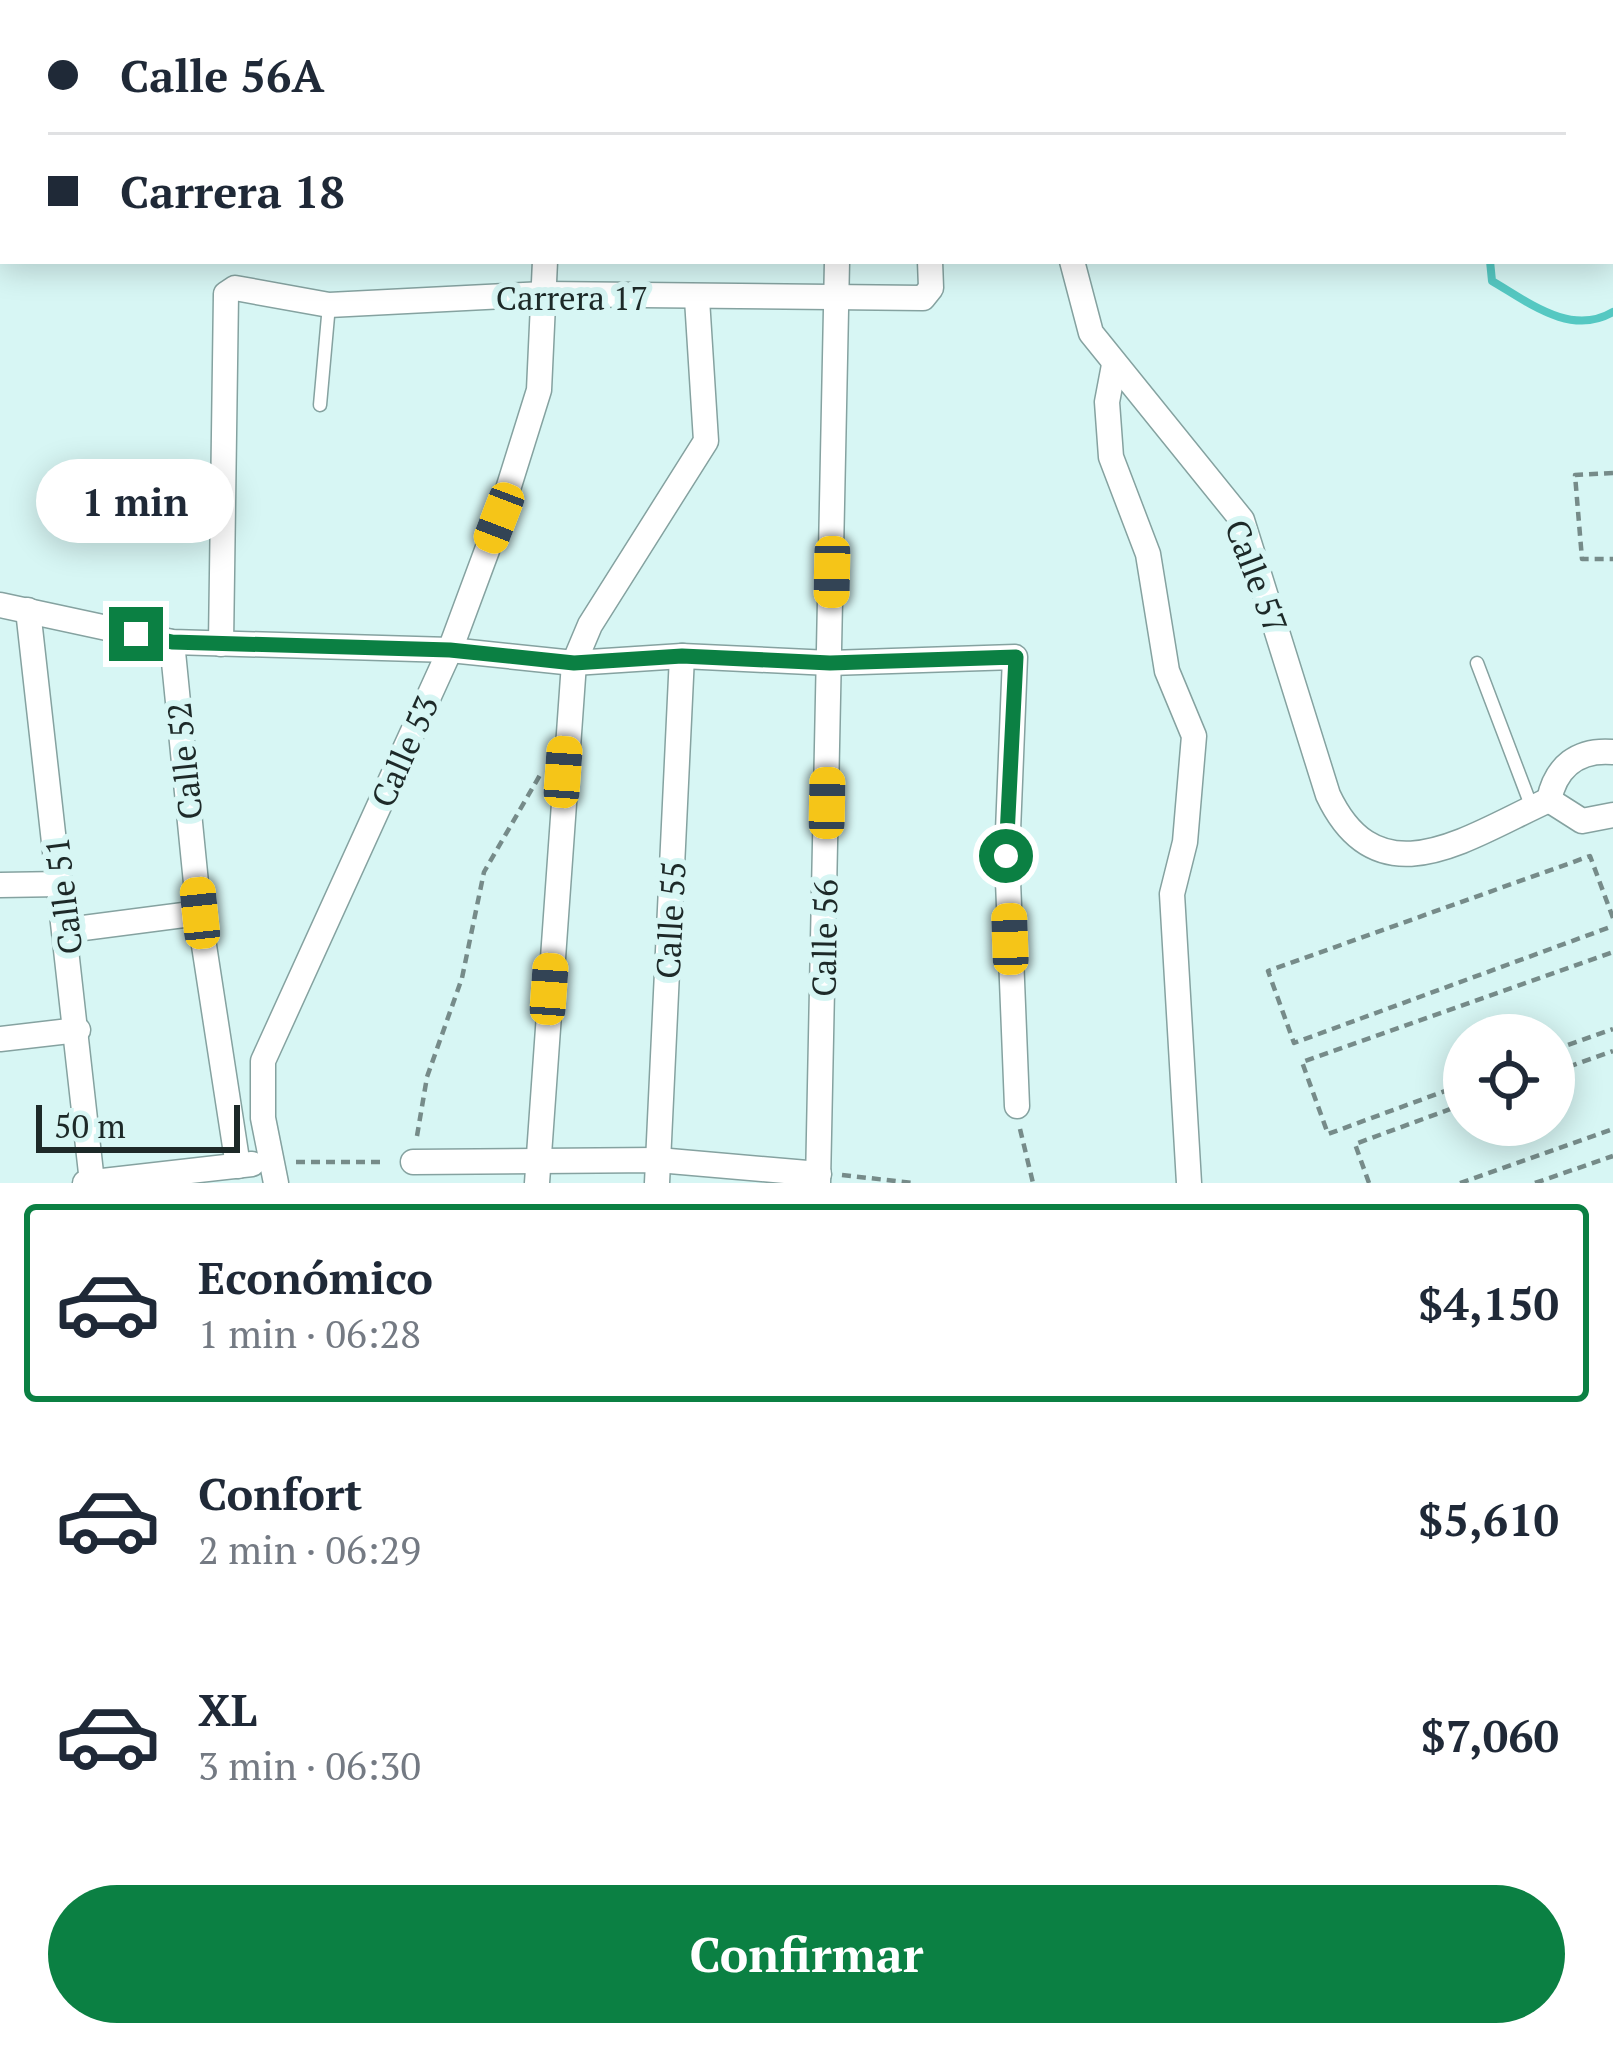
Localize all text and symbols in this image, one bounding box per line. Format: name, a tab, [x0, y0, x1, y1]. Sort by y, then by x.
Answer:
text: Calle 56A	[120, 45, 324, 105]
text: Carrera 18	[120, 161, 345, 221]
street label: Carrera 17	[496, 276, 648, 319]
callout: 1 min	[37, 460, 235, 544]
text: 1 min	[82, 475, 188, 527]
car	[469, 478, 529, 558]
street label: Calle 57	[1216, 513, 1298, 639]
car	[813, 536, 851, 608]
route end	[109, 607, 163, 661]
street label: Calle 53	[360, 689, 448, 813]
street label: Calle 52	[156, 700, 212, 822]
car	[543, 735, 583, 809]
car	[808, 767, 846, 839]
route start	[979, 829, 1033, 883]
street label: Calle 51	[34, 835, 92, 957]
street label: Calle 55	[645, 860, 695, 980]
car	[178, 875, 222, 951]
street label: Calle 56	[801, 879, 847, 997]
car	[991, 902, 1029, 976]
car	[529, 952, 569, 1026]
map controls	[1443, 1014, 1575, 1146]
button: locate	[1443, 1014, 1575, 1146]
scale bar	[36, 1099, 240, 1152]
text: 50 m	[54, 1104, 126, 1147]
text: Económico	[198, 1247, 433, 1307]
icon: car	[54, 1249, 162, 1357]
text: $4,150	[1418, 1273, 1559, 1333]
text: 1 min · 06:28	[198, 1307, 421, 1359]
text: Confort	[198, 1463, 362, 1523]
icon: car	[54, 1465, 162, 1573]
text: $5,610	[1418, 1489, 1559, 1549]
text: 2 min · 06:29	[198, 1523, 421, 1575]
text: XL	[198, 1679, 257, 1739]
icon: car	[54, 1681, 162, 1789]
text: $7,060	[1420, 1705, 1559, 1765]
text: 3 min · 06:30	[198, 1739, 421, 1791]
button: Confirmar	[48, 1885, 1565, 2023]

